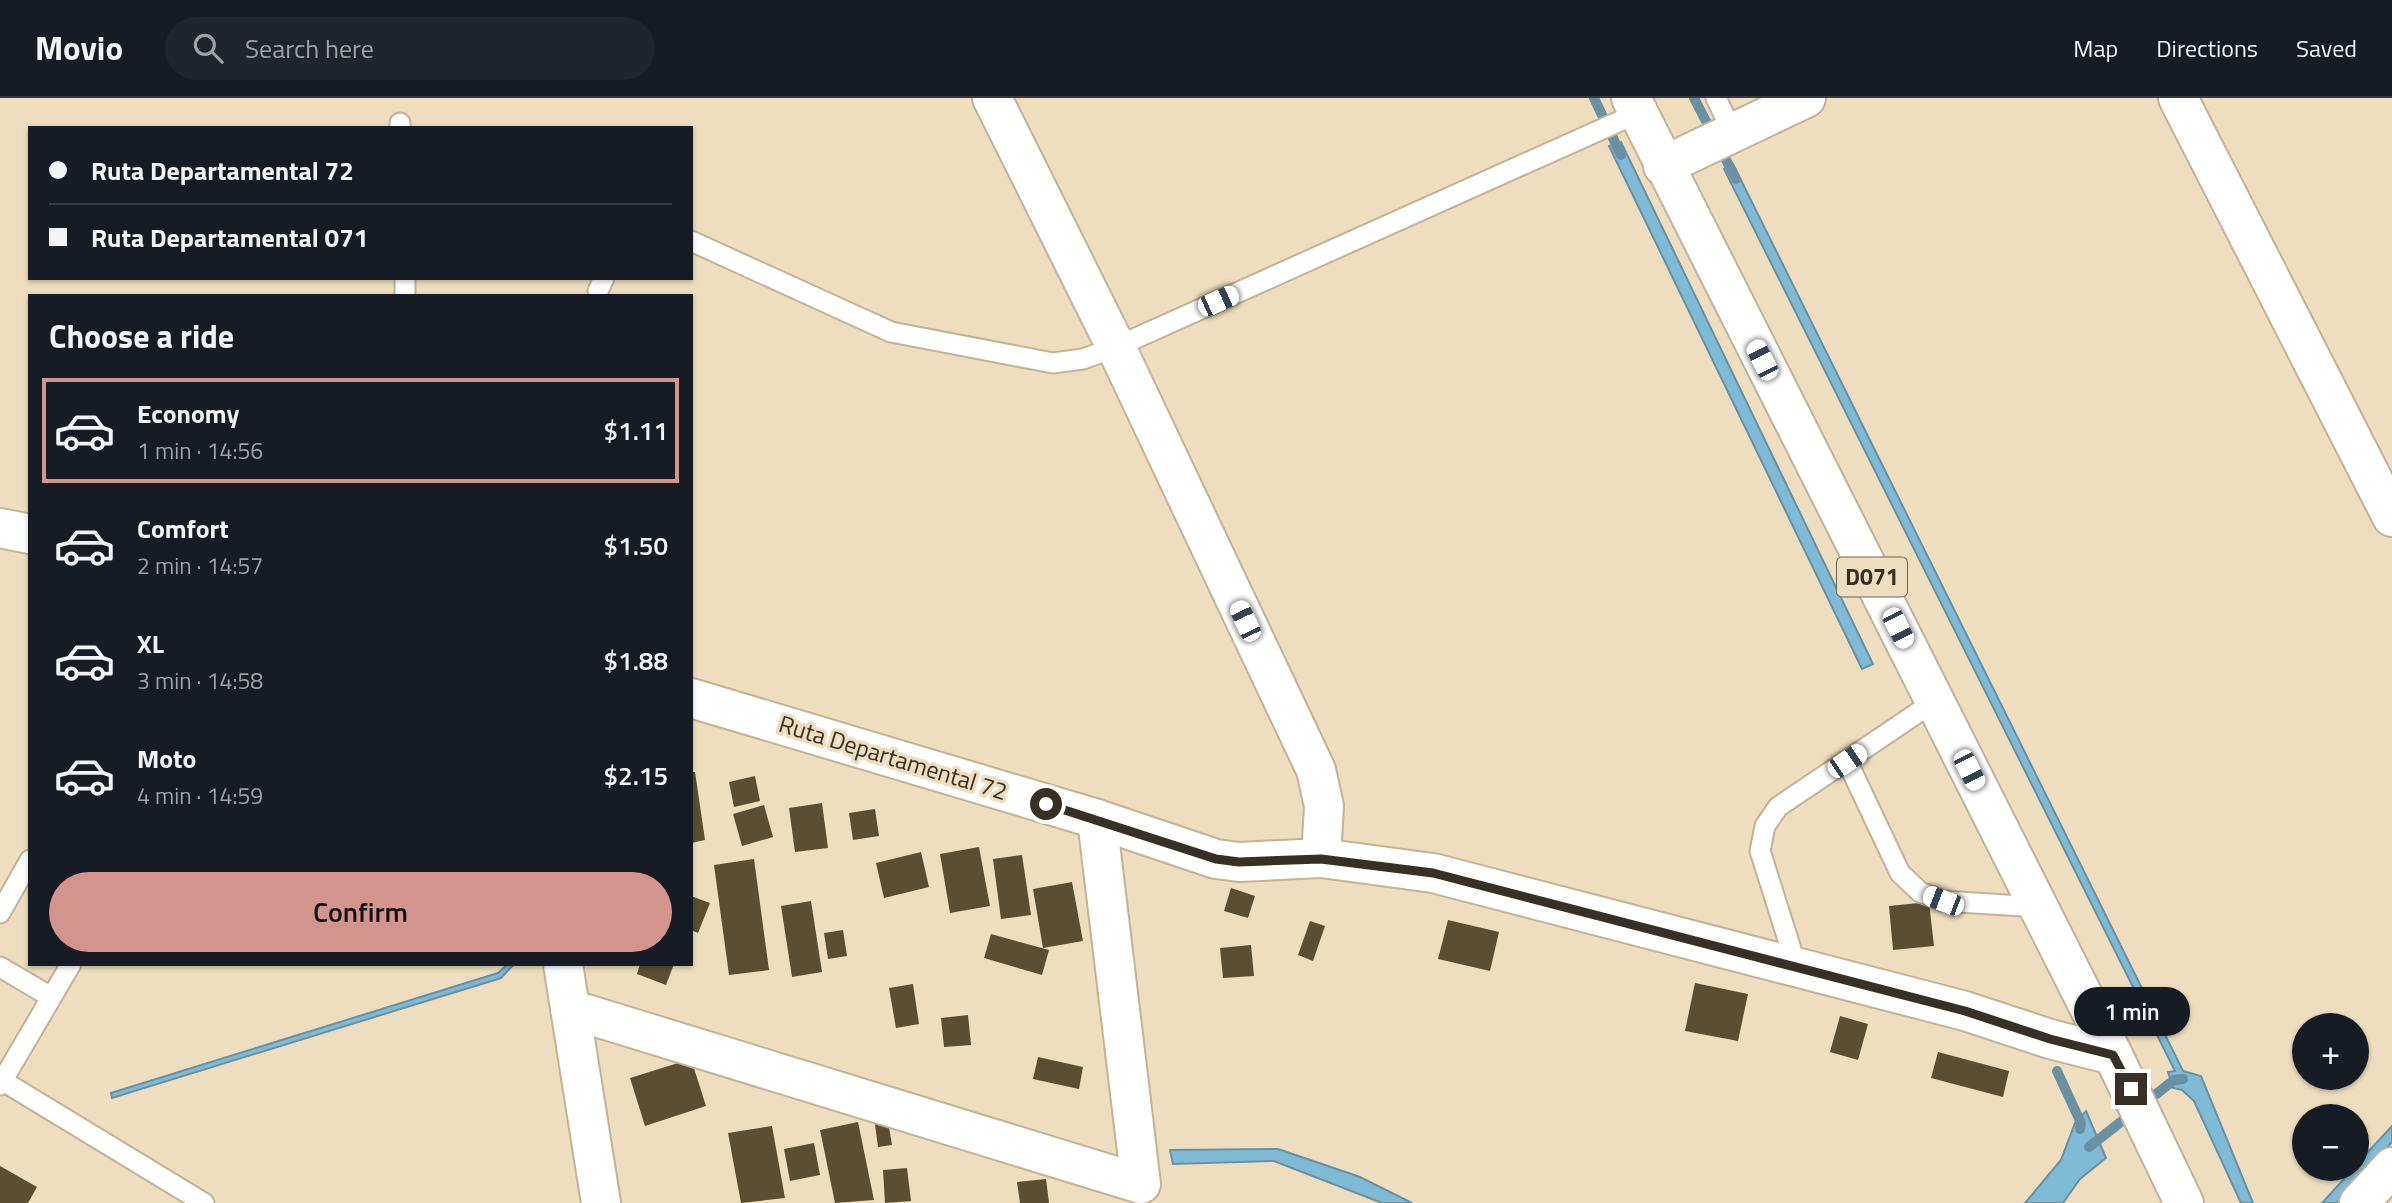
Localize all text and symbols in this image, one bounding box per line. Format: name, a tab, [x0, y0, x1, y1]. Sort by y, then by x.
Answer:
search box	[165, 17, 655, 80]
text: Movio	[35, 23, 123, 73]
icon: search	[189, 29, 227, 67]
text: Search here	[245, 29, 374, 68]
text: Map	[2073, 30, 2118, 66]
text: Directions	[2156, 30, 2258, 66]
text: Saved	[2296, 30, 2357, 66]
text: Ruta Departamental 72	[91, 151, 354, 190]
text: Ruta Departamental 071	[91, 218, 368, 257]
car	[1195, 283, 1242, 319]
text: Choose a ride	[49, 312, 234, 360]
car	[1744, 337, 1781, 383]
text: Economy	[137, 394, 239, 433]
icon: car	[53, 399, 116, 462]
text: $1.11	[604, 411, 668, 450]
text: 1 min · 14:56	[137, 433, 263, 468]
text: Comfort	[137, 509, 229, 548]
icon: car	[53, 514, 116, 577]
text: $1.50	[604, 526, 668, 565]
text: 2 min · 14:57	[137, 548, 263, 583]
road number: D071	[1837, 558, 1907, 597]
car	[1227, 598, 1264, 644]
car	[1880, 605, 1917, 651]
text: XL	[137, 624, 164, 663]
icon: car	[53, 629, 116, 692]
text: $1.88	[604, 641, 668, 680]
text: 3 min · 14:58	[137, 663, 263, 698]
street label: Ruta Departamental 72	[775, 705, 1012, 809]
text: Moto	[137, 739, 196, 778]
car	[1824, 741, 1871, 781]
icon: car	[53, 744, 116, 807]
car	[1951, 747, 1988, 793]
text: $2.15	[604, 756, 668, 795]
text: 4 min · 14:59	[137, 778, 263, 813]
route start	[1030, 788, 1062, 820]
button: Confirm	[49, 872, 672, 952]
car	[1920, 884, 1967, 918]
callout: 1 min	[2073, 988, 2189, 1037]
text: 1 min	[2104, 994, 2160, 1029]
map controls	[2292, 1013, 2369, 1181]
button: +	[2292, 1013, 2369, 1090]
route end	[2115, 1073, 2147, 1105]
button: −	[2292, 1104, 2369, 1181]

